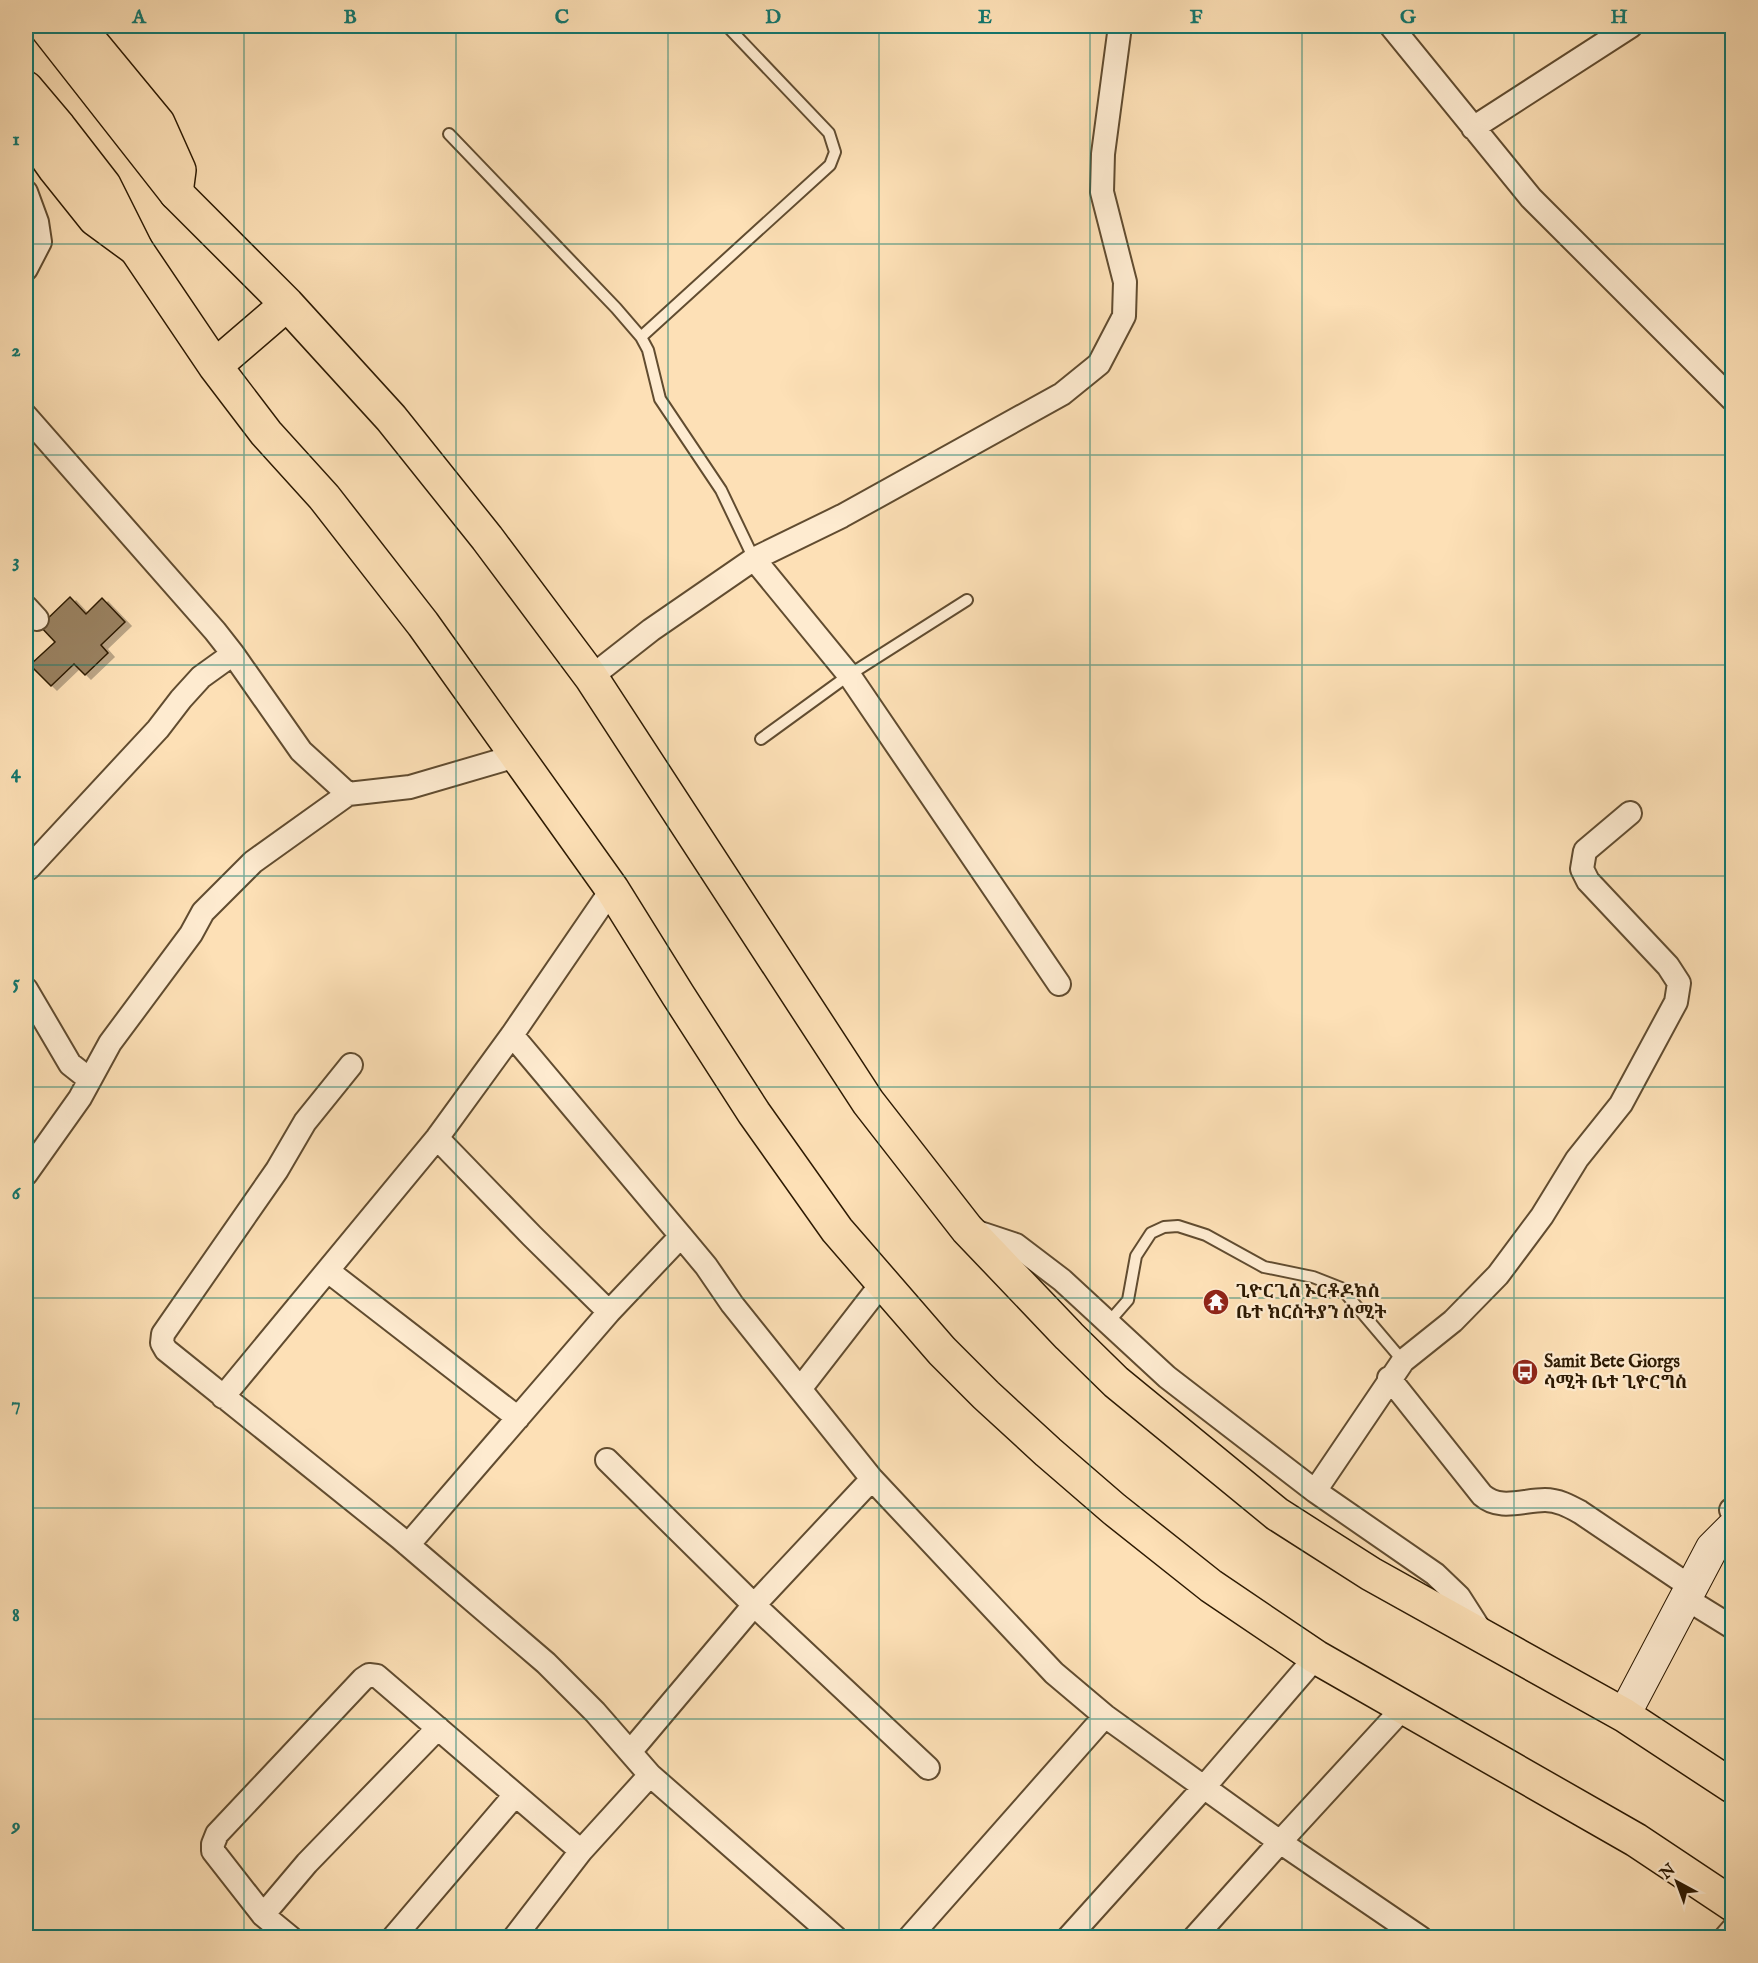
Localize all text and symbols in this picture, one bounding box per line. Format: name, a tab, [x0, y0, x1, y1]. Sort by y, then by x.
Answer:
text: A	[131, 5, 147, 30]
text: B	[343, 5, 357, 30]
text: C	[555, 5, 569, 30]
text: D	[765, 5, 781, 30]
text: E	[978, 5, 992, 30]
text: F	[1190, 5, 1203, 30]
text: G	[1400, 5, 1417, 30]
text: H	[1610, 5, 1628, 30]
text: 1	[12, 127, 20, 152]
text: 2	[11, 338, 21, 363]
text: 3	[12, 549, 20, 574]
text: 4	[11, 760, 22, 785]
text: 5	[12, 970, 20, 995]
text: 6	[12, 1181, 22, 1206]
place label: ጊዮርጊስ ኦርቶዶክስ ቤተ ክርስትያን ሰሚት	[1236, 1281, 1387, 1325]
temple icon: ጊዮርጊስ ኦርቶዶክስ ቤተ ክርስትያን ሰሚት	[1201, 1287, 1231, 1317]
place label: Samit Bete Giorgs ሳሚት ቤተ ጊዮርግስ	[1544, 1351, 1687, 1395]
bus stop icon: Samit Bete Giorgs ሳሚት ቤተ ጊዮርግስ	[1510, 1357, 1540, 1387]
text: 7	[11, 1392, 21, 1417]
text: 8	[12, 1603, 20, 1628]
text: 9	[11, 1813, 21, 1838]
north arrow	[1647, 1852, 1707, 1912]
text: N	[1656, 1860, 1680, 1885]

